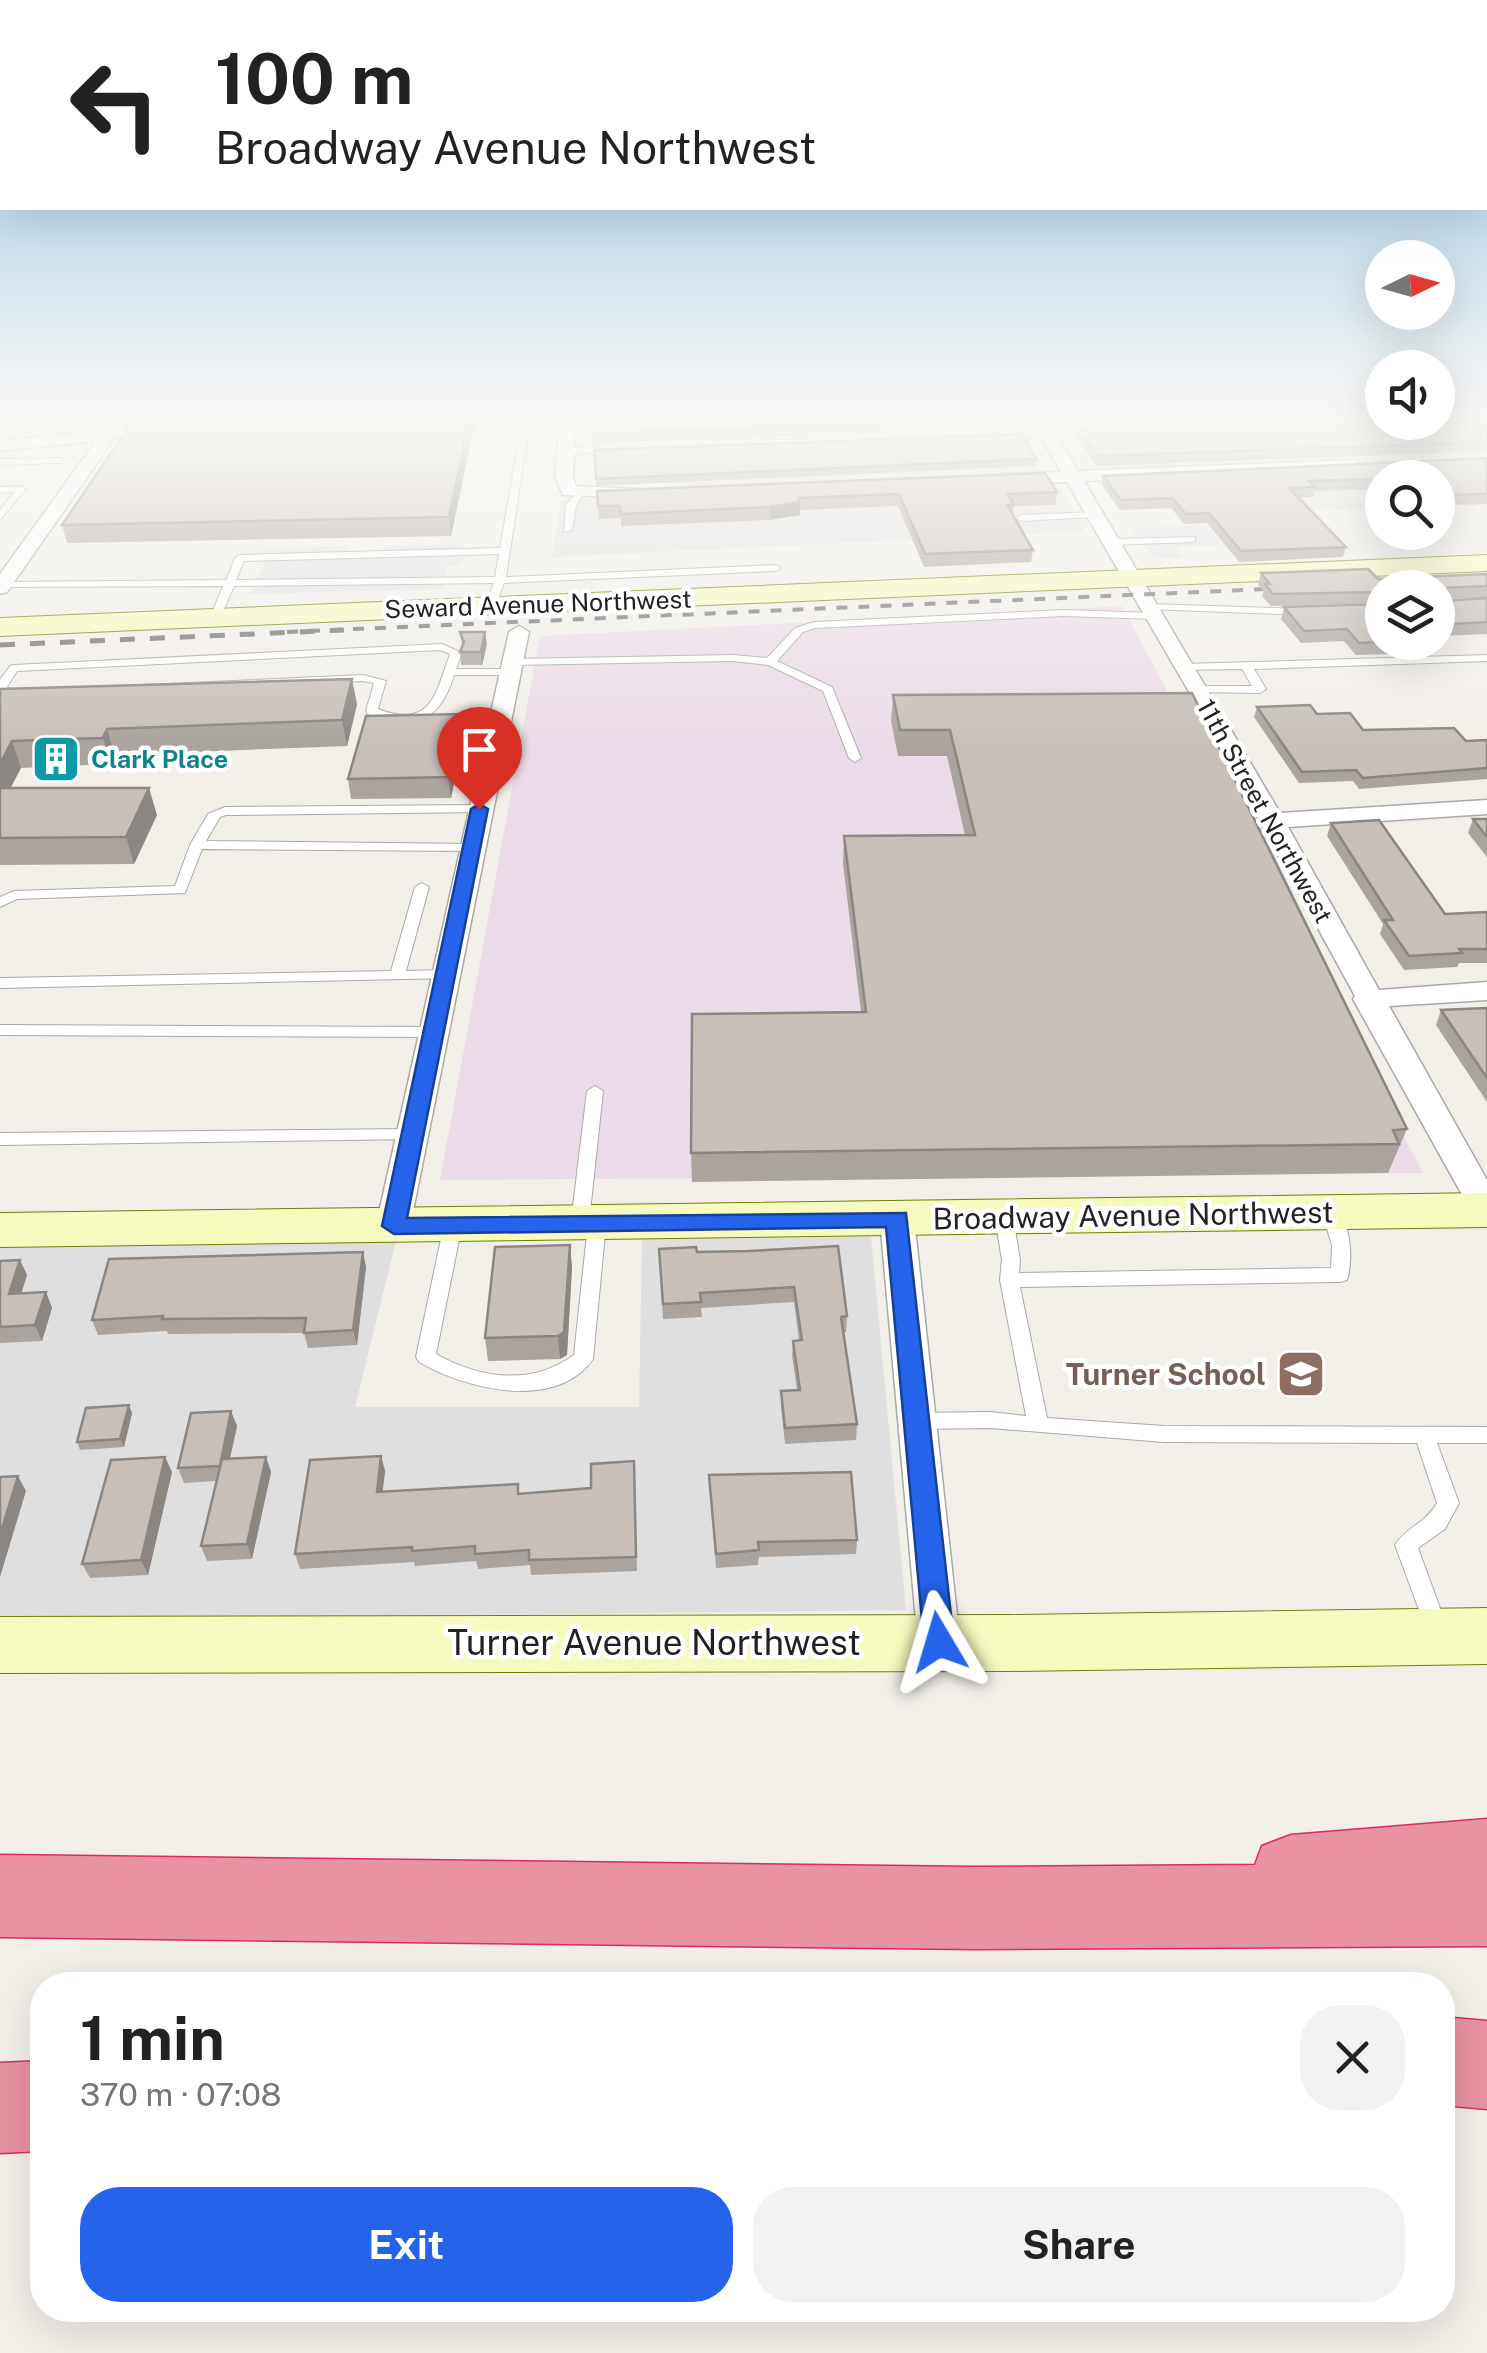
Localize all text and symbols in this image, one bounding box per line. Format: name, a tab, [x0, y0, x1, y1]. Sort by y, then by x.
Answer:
text: 100 m	[215, 37, 413, 120]
icon: left	[50, 40, 180, 170]
text: Broadway Avenue Northwest	[215, 121, 816, 174]
north arrow	[1365, 240, 1455, 330]
map controls	[1365, 240, 1455, 660]
button: sound	[1365, 350, 1455, 440]
button: search	[1365, 460, 1455, 550]
button: layers	[1365, 570, 1455, 660]
street label: Seward Avenue Northwest	[384, 584, 692, 624]
street label: 11th Street Northwest	[1191, 694, 1339, 928]
pin	[437, 707, 522, 810]
icon: arrive	[452, 722, 507, 777]
building icon: Clark Place	[30, 733, 82, 785]
place label: Clark Place	[91, 744, 228, 774]
street label: Broadway Avenue Northwest	[932, 1194, 1334, 1236]
school or university icon: Turner School	[1275, 1348, 1327, 1400]
place label: Turner School	[1066, 1356, 1266, 1392]
position arrow	[887, 1590, 991, 1694]
street label: Turner Avenue Northwest	[447, 1622, 861, 1663]
text: 1 min	[80, 2003, 225, 2074]
button: close	[1300, 2005, 1405, 2110]
text: 370 m · 07:08	[80, 2076, 281, 2113]
button: Exit	[80, 2187, 733, 2302]
button: Share	[753, 2187, 1405, 2302]

